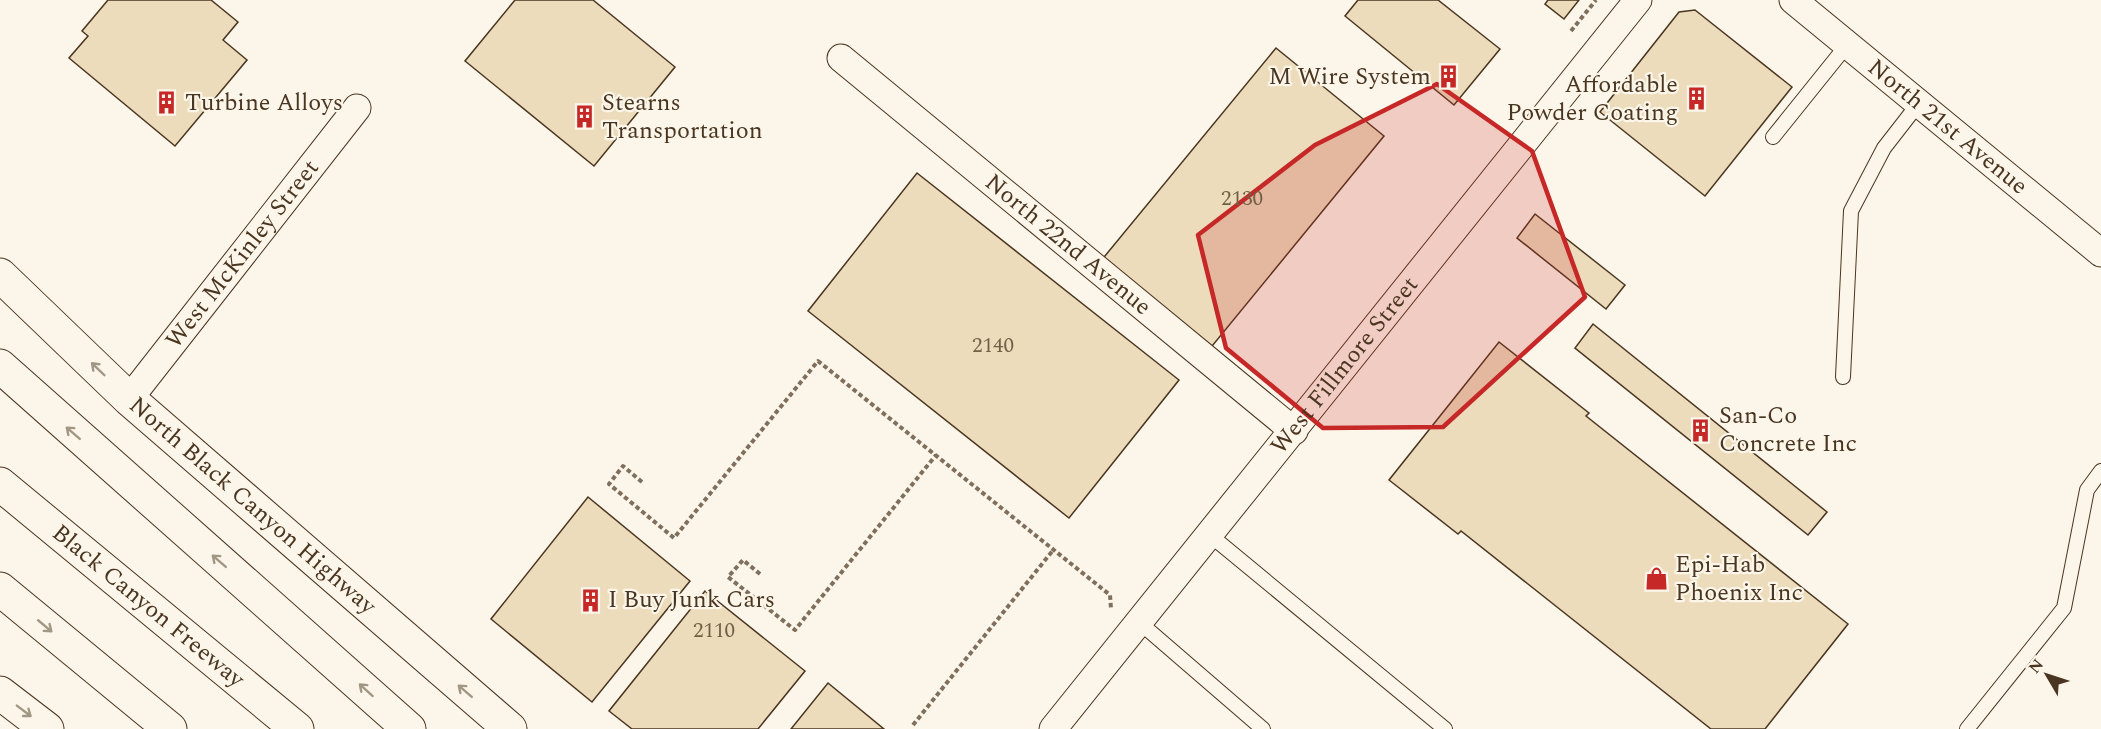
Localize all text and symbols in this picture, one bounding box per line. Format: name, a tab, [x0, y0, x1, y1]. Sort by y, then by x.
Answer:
street label: North 21st Avenue	[1860, 50, 2035, 204]
place label: M Wire System	[1268, 59, 1431, 95]
building icon: M Wire System	[1436, 64, 1462, 90]
place label: Affordable Powder Coating	[1506, 67, 1678, 131]
place label: Turbine Alloys	[185, 85, 343, 121]
place label: Stearns Transportation	[602, 85, 763, 149]
building icon: Affordable Powder Coating	[1683, 86, 1709, 112]
building icon: Turbine Alloys	[154, 90, 180, 116]
building icon: Stearns Transportation	[571, 104, 597, 130]
street label: West McKinley Street	[157, 152, 328, 356]
street label: North 22nd Avenue	[977, 165, 1159, 325]
house number: 2130	[1221, 183, 1263, 215]
street label: West Fillmore Street	[1262, 269, 1427, 462]
house number: 2140	[972, 330, 1014, 362]
one-way arrow	[90, 362, 105, 376]
street label: North Black Canyon Highway	[120, 388, 385, 624]
place label: San-Co Concrete Inc	[1719, 398, 1857, 462]
building icon: San-Co Concrete Inc	[1688, 417, 1714, 443]
one-way arrow	[66, 426, 81, 440]
street label: Black Canyon Freeway	[44, 516, 254, 698]
place label: Epi-Hab Phoenix Inc	[1675, 547, 1803, 611]
one-way arrow	[212, 554, 227, 568]
shop icon: Epi-Hab Phoenix Inc	[1644, 566, 1670, 592]
place label: I Buy Junk Cars	[608, 582, 775, 618]
building icon: I Buy Junk Cars	[577, 587, 603, 613]
house number: 2110	[693, 615, 735, 647]
one-way arrow	[37, 620, 53, 633]
north arrow	[2017, 645, 2077, 705]
text: N	[2023, 654, 2050, 679]
one-way arrow	[359, 683, 374, 697]
one-way arrow	[458, 684, 473, 698]
one-way arrow	[15, 705, 31, 717]

